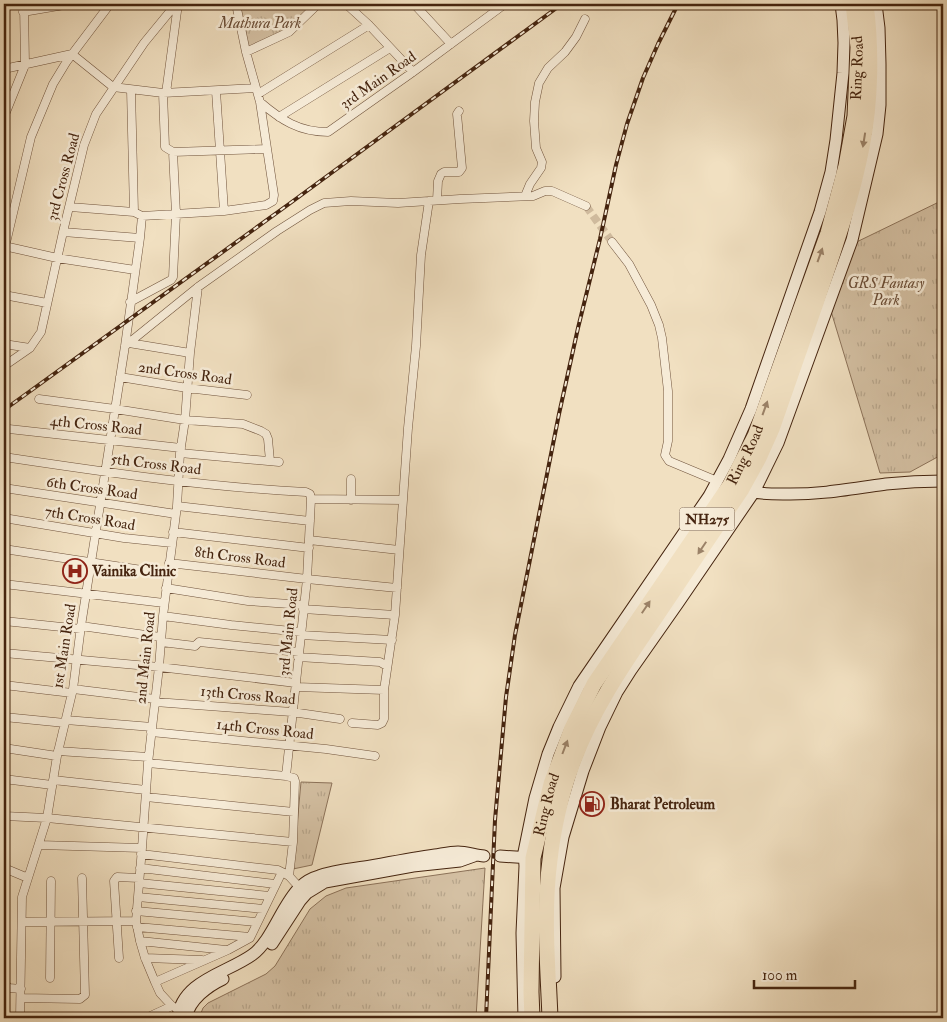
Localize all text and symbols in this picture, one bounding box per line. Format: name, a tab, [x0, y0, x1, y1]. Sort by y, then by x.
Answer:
park label: Mathura Park	[218, 14, 301, 33]
street label: Ring Road	[847, 34, 868, 101]
street label: 3rd Main Road	[337, 47, 421, 114]
street label: 3rd Cross Road	[43, 131, 84, 223]
one-way arrow	[859, 132, 867, 148]
one-way arrow	[816, 247, 824, 262]
park label: GRS Fantasy Park	[848, 274, 925, 310]
street label: 2nd Cross Road	[137, 358, 234, 390]
one-way arrow	[761, 400, 769, 415]
street label: 4th Cross Road	[49, 411, 143, 440]
street label: Ring Road	[723, 422, 768, 488]
street label: 5th Cross Road	[110, 450, 203, 480]
street label: 6th Cross Road	[45, 473, 139, 504]
street label: 7th Cross Road	[43, 502, 137, 535]
road number: NH275	[680, 508, 734, 530]
one-way arrow	[697, 542, 707, 555]
street label: 8th Cross Road	[193, 543, 287, 573]
hospital icon: Vainika Clinic	[62, 558, 88, 584]
place label: Vainika Clinic	[91, 562, 177, 581]
street label: 3rd Main Road	[274, 586, 303, 677]
one-way arrow	[641, 600, 651, 614]
street label: 1st Main Road	[48, 602, 81, 690]
street label: 2nd Main Road	[131, 610, 160, 705]
street label: 13th Cross Road	[200, 682, 297, 709]
street label: 14th Cross Road	[215, 715, 315, 744]
one-way arrow	[561, 739, 569, 754]
street label: Ring Road	[530, 770, 564, 838]
fuel station icon: Bharat Petroleum	[579, 791, 605, 817]
place label: Bharat Petroleum	[610, 795, 716, 814]
scale bar	[754, 957, 856, 989]
text: 100 m	[762, 966, 798, 985]

